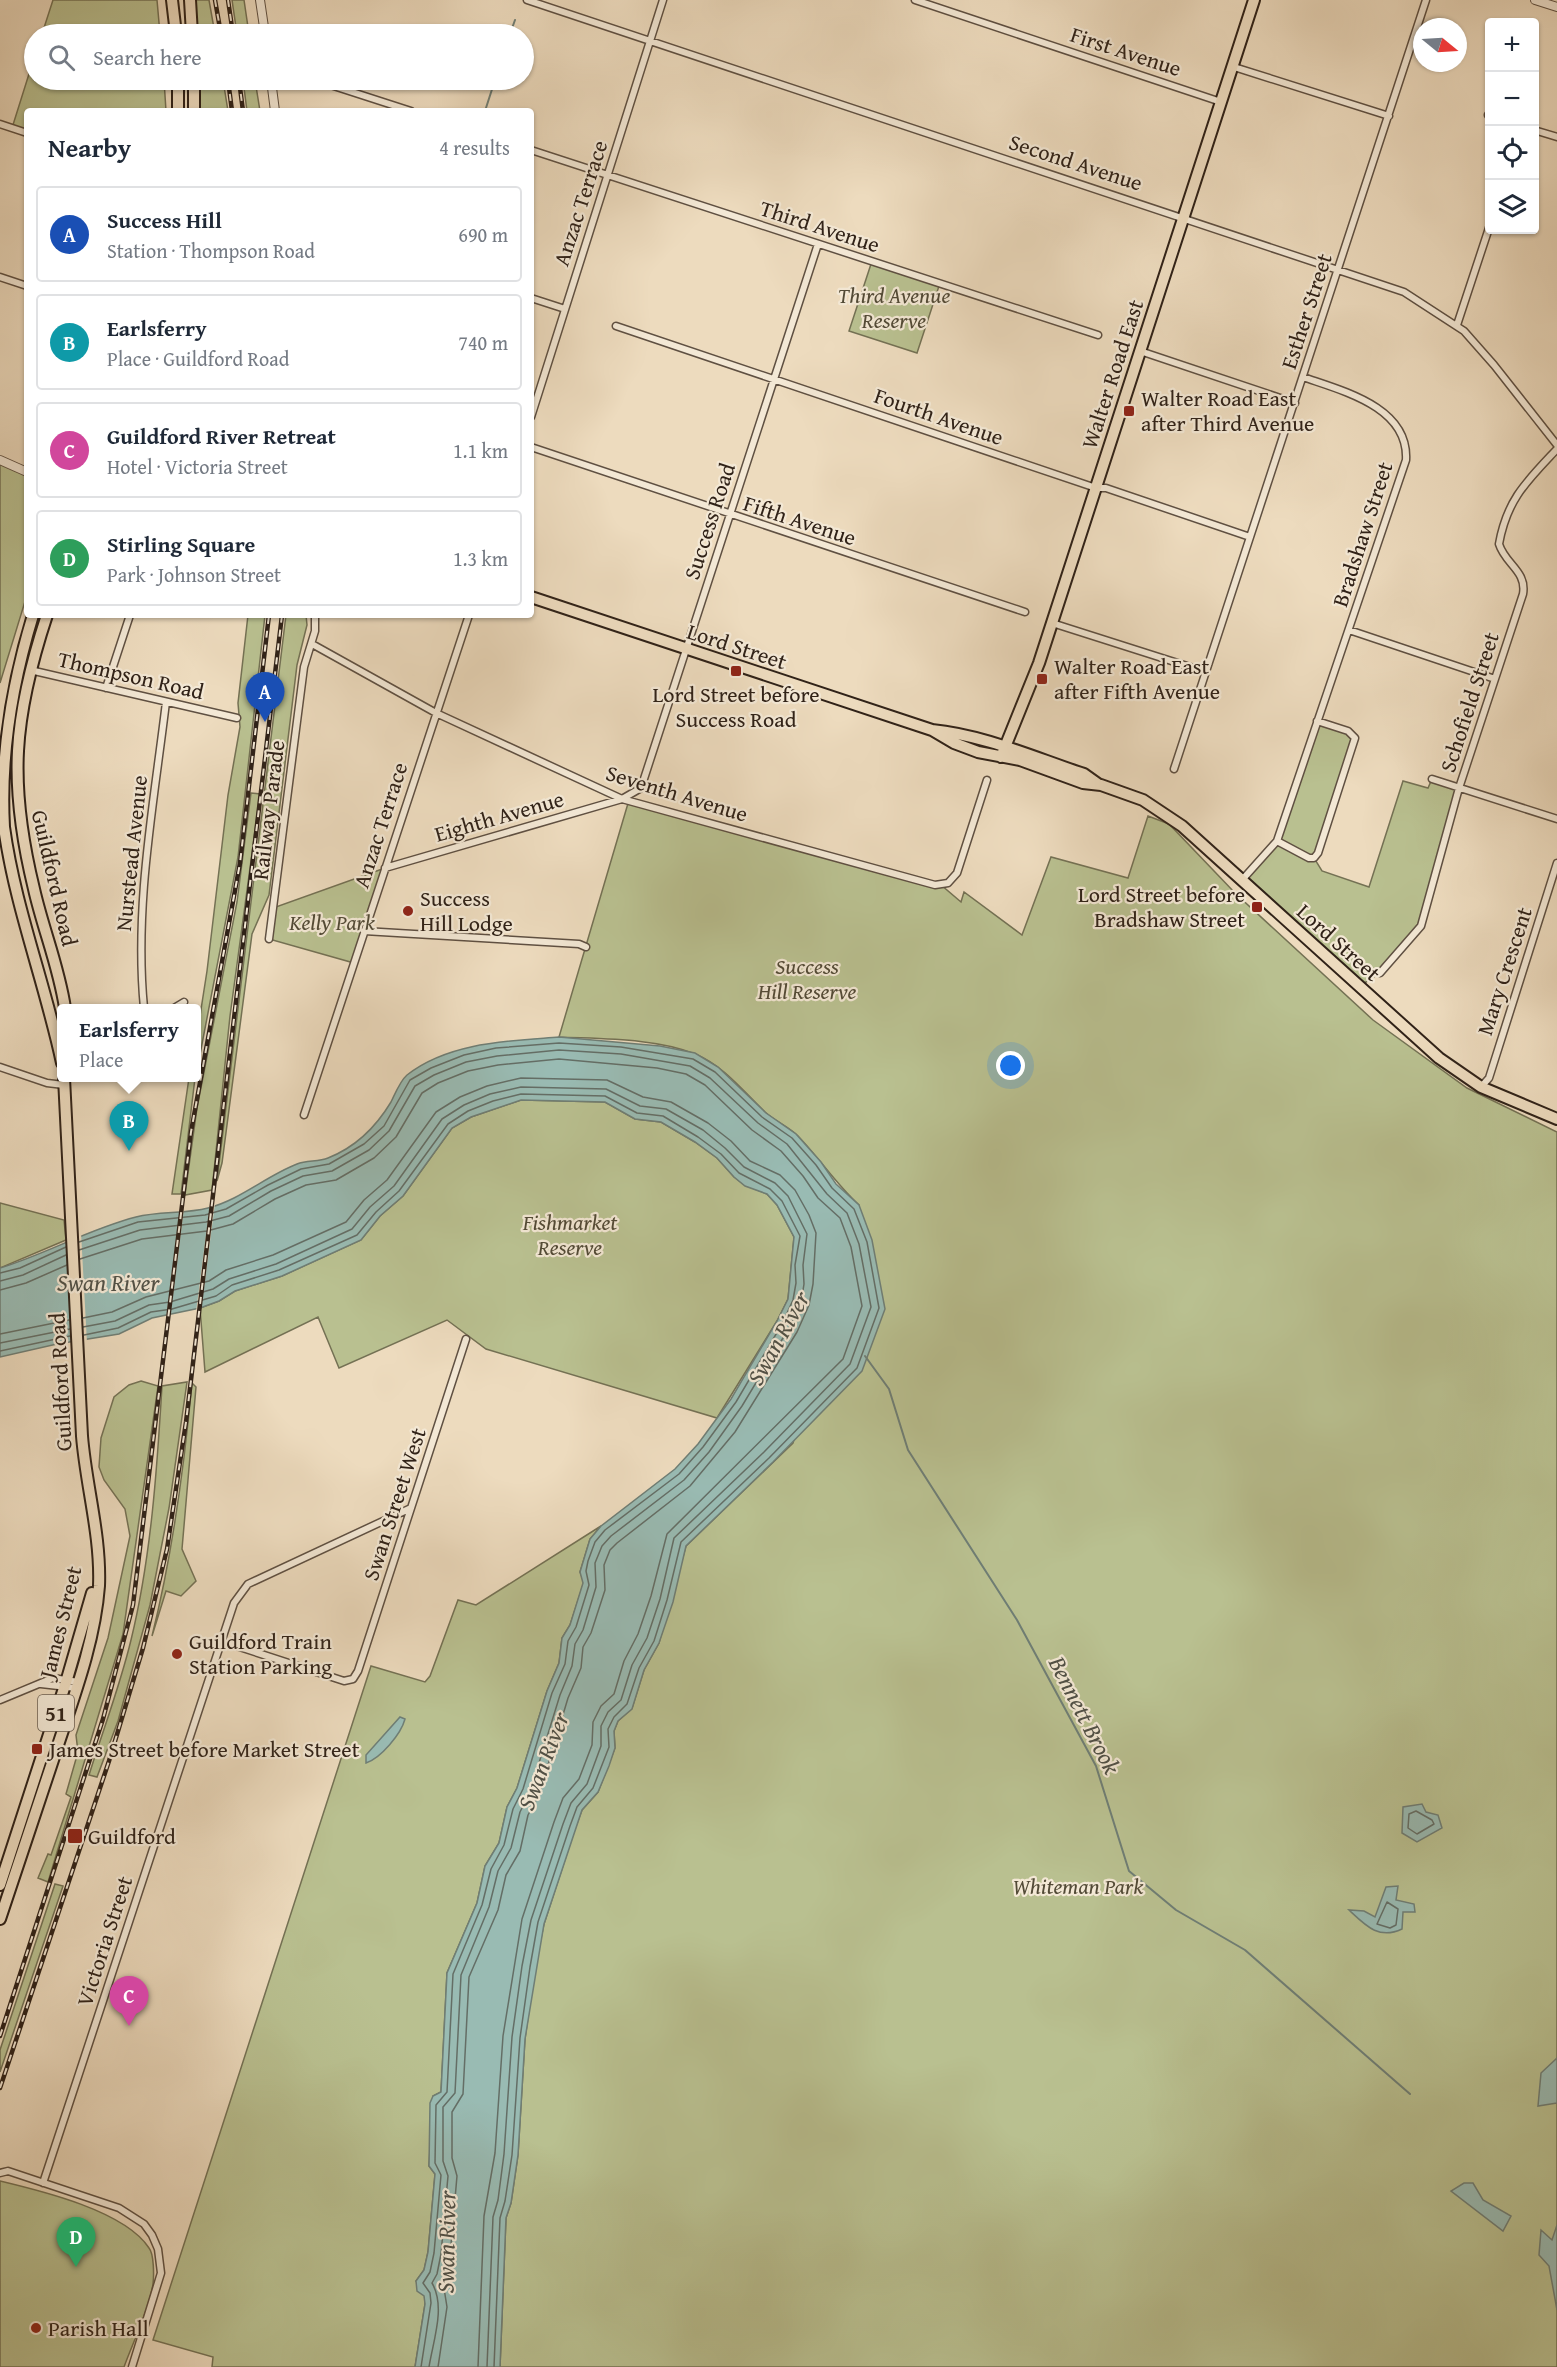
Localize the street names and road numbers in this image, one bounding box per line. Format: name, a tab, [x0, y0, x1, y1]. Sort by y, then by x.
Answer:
street label: First Avenue	[1066, 18, 1186, 84]
street label: Second Avenue	[1005, 125, 1147, 199]
street label: Anzac Terrace	[545, 136, 615, 270]
street label: Third Avenue	[756, 192, 884, 260]
street label: Esther Street	[1272, 249, 1340, 373]
street label: Walter Road East	[1073, 295, 1151, 453]
street label: Fourth Avenue	[870, 379, 1008, 453]
street label: Bradshaw Street	[1323, 457, 1401, 611]
street label: Success Road	[675, 458, 743, 583]
street label: Fifth Avenue	[740, 487, 860, 553]
street label: Lord Street	[683, 615, 791, 677]
street label: Schofield Street	[1431, 628, 1507, 776]
street label: Thompson Road	[55, 643, 207, 707]
street label: Railway Parade	[244, 738, 292, 882]
street label: Seventh Avenue	[602, 756, 752, 830]
street label: Anzac Terrace	[345, 758, 415, 892]
street label: Nurstead Avenue	[107, 773, 155, 933]
street label: Eighth Avenue	[431, 782, 567, 850]
street label: Guildford Road	[24, 807, 86, 949]
street label: Lord Street	[1290, 896, 1388, 989]
street label: Mary Crescent	[1468, 902, 1540, 1039]
street label: Guildford Road	[40, 1312, 80, 1452]
street label: Swan Street West	[354, 1423, 434, 1584]
street label: James Street	[30, 1562, 89, 1685]
road number: 51	[38, 1695, 74, 1731]
street label: Victoria Street	[68, 1871, 140, 2010]

